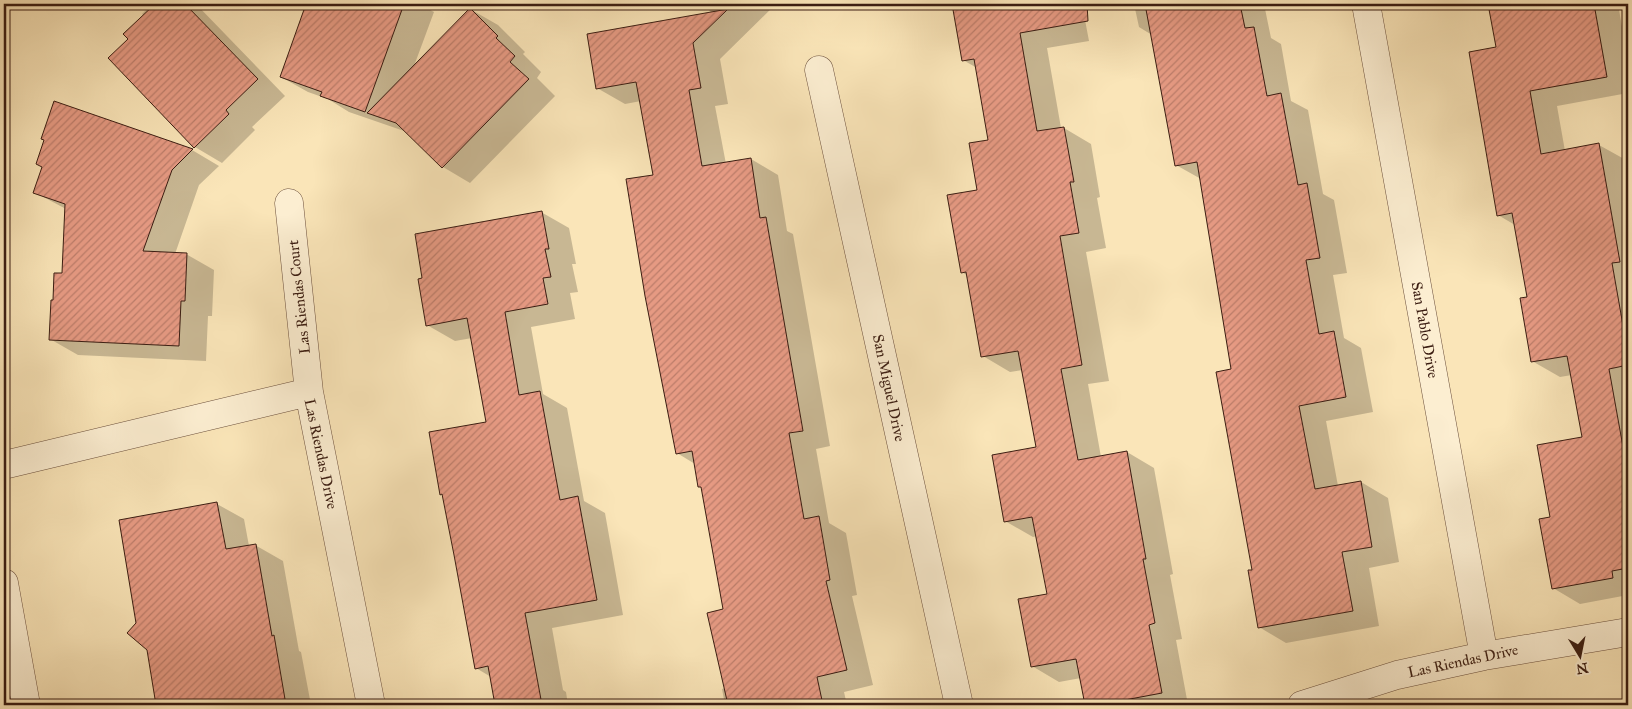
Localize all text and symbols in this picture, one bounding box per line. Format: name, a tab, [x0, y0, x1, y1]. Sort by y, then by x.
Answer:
street label: Las Riendas Court	[284, 238, 314, 355]
street label: San Pablo Drive	[1408, 280, 1442, 380]
street label: San Miguel Drive	[869, 333, 909, 443]
street label: Las Riendas Drive	[301, 397, 341, 511]
north arrow	[1554, 632, 1604, 682]
street label: Las Riendas Drive	[1406, 641, 1520, 681]
text: N	[1575, 659, 1589, 678]

